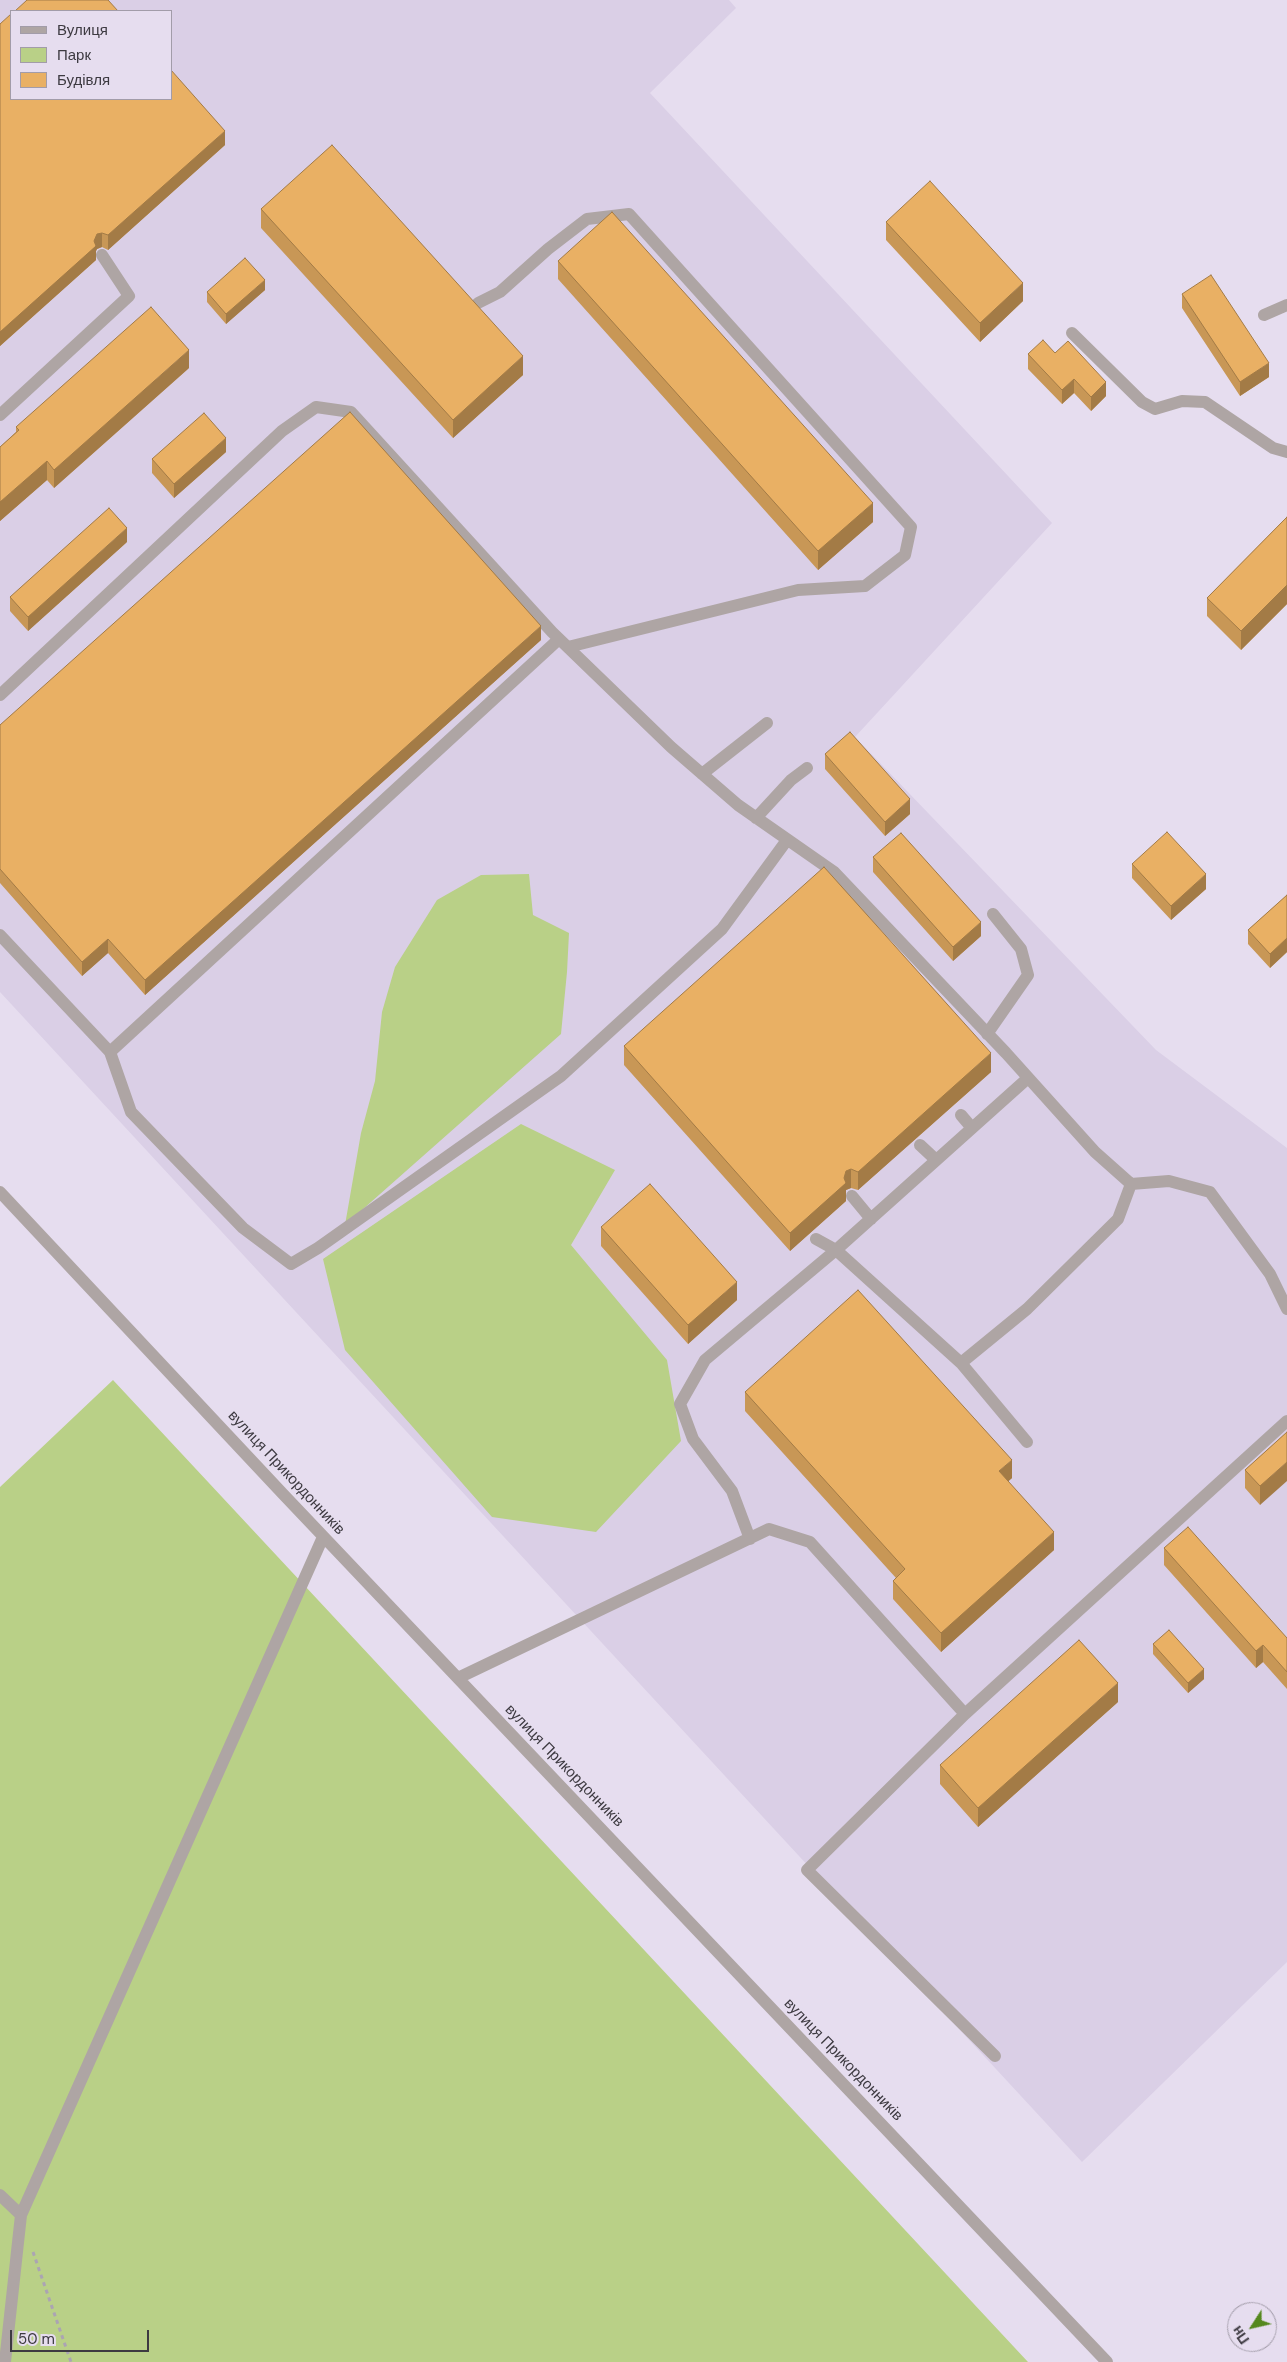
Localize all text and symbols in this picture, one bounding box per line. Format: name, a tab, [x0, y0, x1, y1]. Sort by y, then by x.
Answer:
legend	[10, 10, 172, 100]
text: Вулиця	[57, 20, 108, 40]
text: Парк	[57, 45, 91, 65]
text: Будівля	[57, 70, 110, 90]
street label: вулиця Прикордонників	[224, 1407, 348, 1539]
street label: вулиця Прикордонників	[501, 1701, 627, 1831]
street label: вулиця Прикордонників	[780, 1995, 906, 2125]
north arrow	[1227, 2302, 1277, 2352]
scale bar	[12, 2320, 151, 2352]
text: Пн	[1228, 2322, 1253, 2348]
text: 50 m	[18, 2329, 55, 2349]

